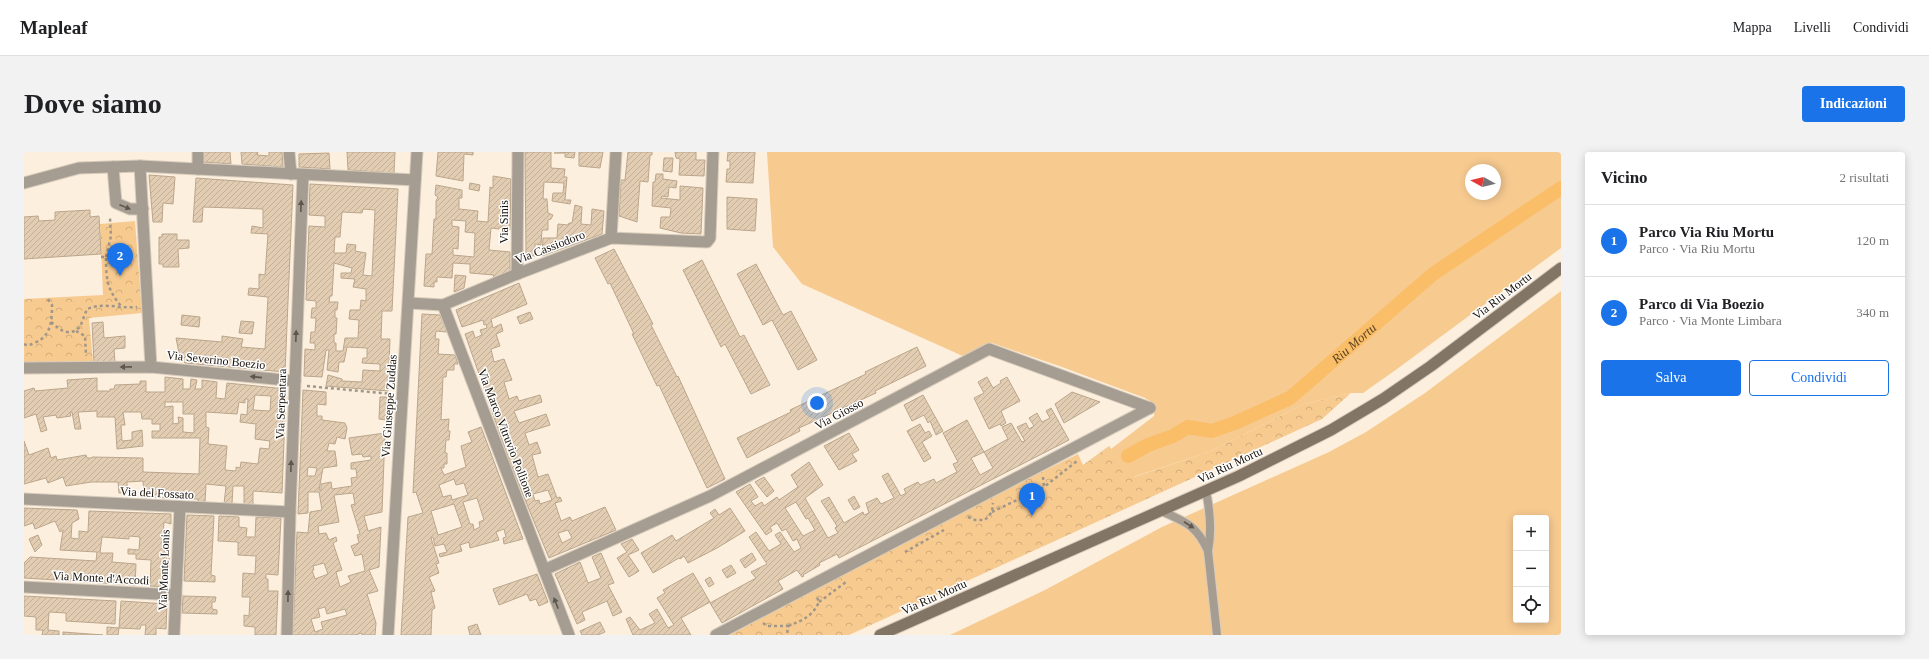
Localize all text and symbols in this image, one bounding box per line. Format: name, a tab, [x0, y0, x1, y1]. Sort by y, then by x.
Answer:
text: Mapleaf	[20, 17, 88, 38]
text: Mappa	[1733, 20, 1772, 35]
text: Livelli	[1794, 20, 1831, 35]
text: Condividi	[1853, 20, 1909, 35]
button: Indicazioni	[1802, 86, 1905, 122]
text: Dove siamo	[24, 88, 162, 119]
north arrow	[1465, 164, 1501, 200]
text: Vicino	[1601, 168, 1648, 187]
text: 2 risultati	[1840, 170, 1889, 185]
one-way arrow	[298, 200, 305, 212]
street label: Via Sinis	[497, 200, 511, 244]
one-way arrow	[120, 204, 132, 210]
text: Parco Via Riu Mortu	[1639, 224, 1774, 240]
street label: Via Cassiodoro	[513, 227, 587, 267]
text: 1	[1611, 233, 1617, 248]
text: 120 m	[1856, 233, 1889, 248]
text: Parco · Via Riu Mortu	[1639, 241, 1755, 256]
pin: 2	[107, 243, 133, 276]
street label: Via Riu Mortu	[1470, 269, 1534, 323]
text: Parco di Via Boezio	[1639, 296, 1764, 312]
text: 2	[1611, 305, 1617, 320]
text: 340 m	[1856, 305, 1889, 320]
text: Parco · Via Monte Limbara	[1639, 313, 1782, 328]
water label: Riu Mortu	[1327, 319, 1379, 367]
one-way arrow	[293, 330, 300, 342]
street label: Via Severino Boezio	[166, 348, 266, 372]
street label: Via Giuseppe Zuddas	[378, 354, 400, 458]
button: Salva	[1601, 360, 1741, 396]
button: Condividi	[1749, 360, 1889, 396]
one-way arrow	[119, 364, 132, 370]
street label: Via Marco Vitruvio Pollione	[475, 367, 537, 499]
street label: Via Serpentara	[273, 368, 289, 440]
one-way arrow	[250, 374, 262, 381]
your location	[807, 393, 827, 413]
street label: Via Giosso	[812, 395, 866, 433]
street label: Via Riu Mortu	[1195, 444, 1265, 486]
one-way arrow	[288, 460, 295, 472]
pin: 1	[1019, 483, 1045, 516]
street label: Via del Fossato	[120, 484, 194, 502]
map controls	[1513, 515, 1549, 623]
button: +	[1513, 515, 1549, 551]
one-way arrow	[1184, 521, 1194, 529]
street label: Via Monte Lonis	[156, 529, 172, 611]
button: −	[1513, 551, 1549, 587]
street label: Via Monte d'Accodi	[52, 568, 150, 588]
street label: Via Riu Mortu	[899, 576, 969, 618]
button: locate	[1513, 587, 1549, 623]
one-way arrow	[285, 589, 291, 602]
one-way arrow	[553, 596, 559, 608]

